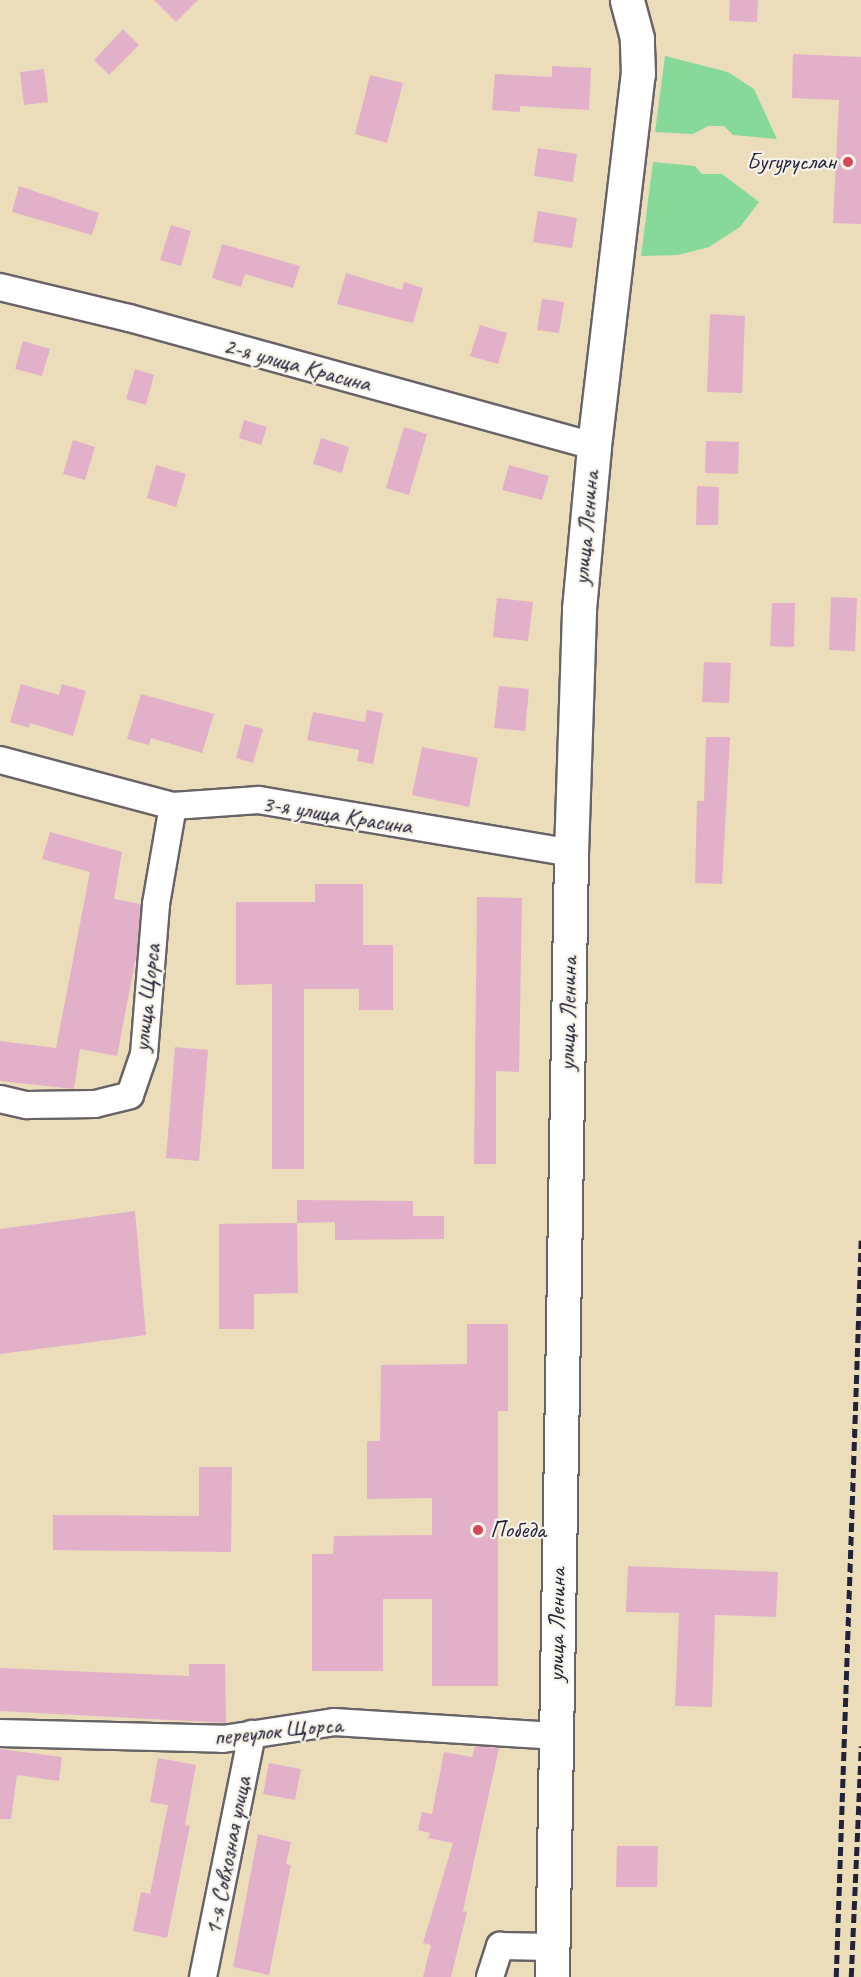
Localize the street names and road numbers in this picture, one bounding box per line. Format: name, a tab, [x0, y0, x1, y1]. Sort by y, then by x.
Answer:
street label: 2-я улица Красина	[218, 331, 376, 399]
street label: улица Ленина	[567, 470, 605, 586]
street label: 3-я улица Красина	[258, 789, 416, 841]
street label: улица Щорса	[127, 943, 167, 1053]
street label: улица Ленина	[553, 957, 583, 1071]
street label: улица Ленина	[542, 1568, 572, 1682]
street label: переулок Щорса	[213, 1710, 343, 1752]
street label: 1-я Совхозная улица	[198, 1773, 258, 1939]

